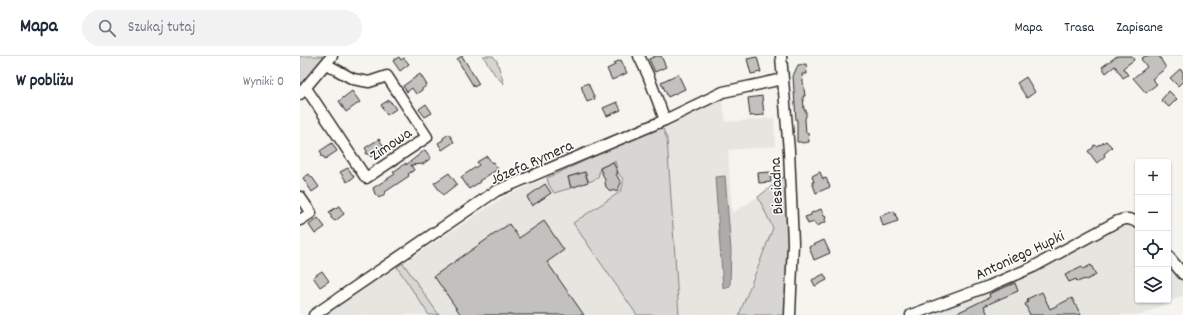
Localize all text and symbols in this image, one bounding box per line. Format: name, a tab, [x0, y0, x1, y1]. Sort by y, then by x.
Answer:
search box	[82, 10, 362, 46]
text: Mapa	[20, 14, 58, 41]
icon: search	[96, 17, 118, 39]
text: Szukaj tutaj	[128, 17, 196, 39]
text: Mapa	[1015, 18, 1042, 38]
text: Trasa	[1064, 18, 1094, 38]
text: Zapisane	[1116, 18, 1163, 38]
text: W pobliżu	[16, 70, 73, 94]
text: Wyniki: 0	[243, 73, 284, 92]
street label: Zimowa	[366, 122, 417, 167]
street label: Józefa Rymera	[487, 135, 578, 192]
street label: Biesiadna	[764, 156, 790, 215]
map controls	[1135, 159, 1171, 303]
button: +	[1135, 159, 1171, 195]
button: −	[1135, 195, 1171, 231]
street label: Antoniego Hupki	[972, 225, 1069, 287]
button: locate	[1135, 231, 1171, 267]
button: layers	[1135, 267, 1171, 303]

